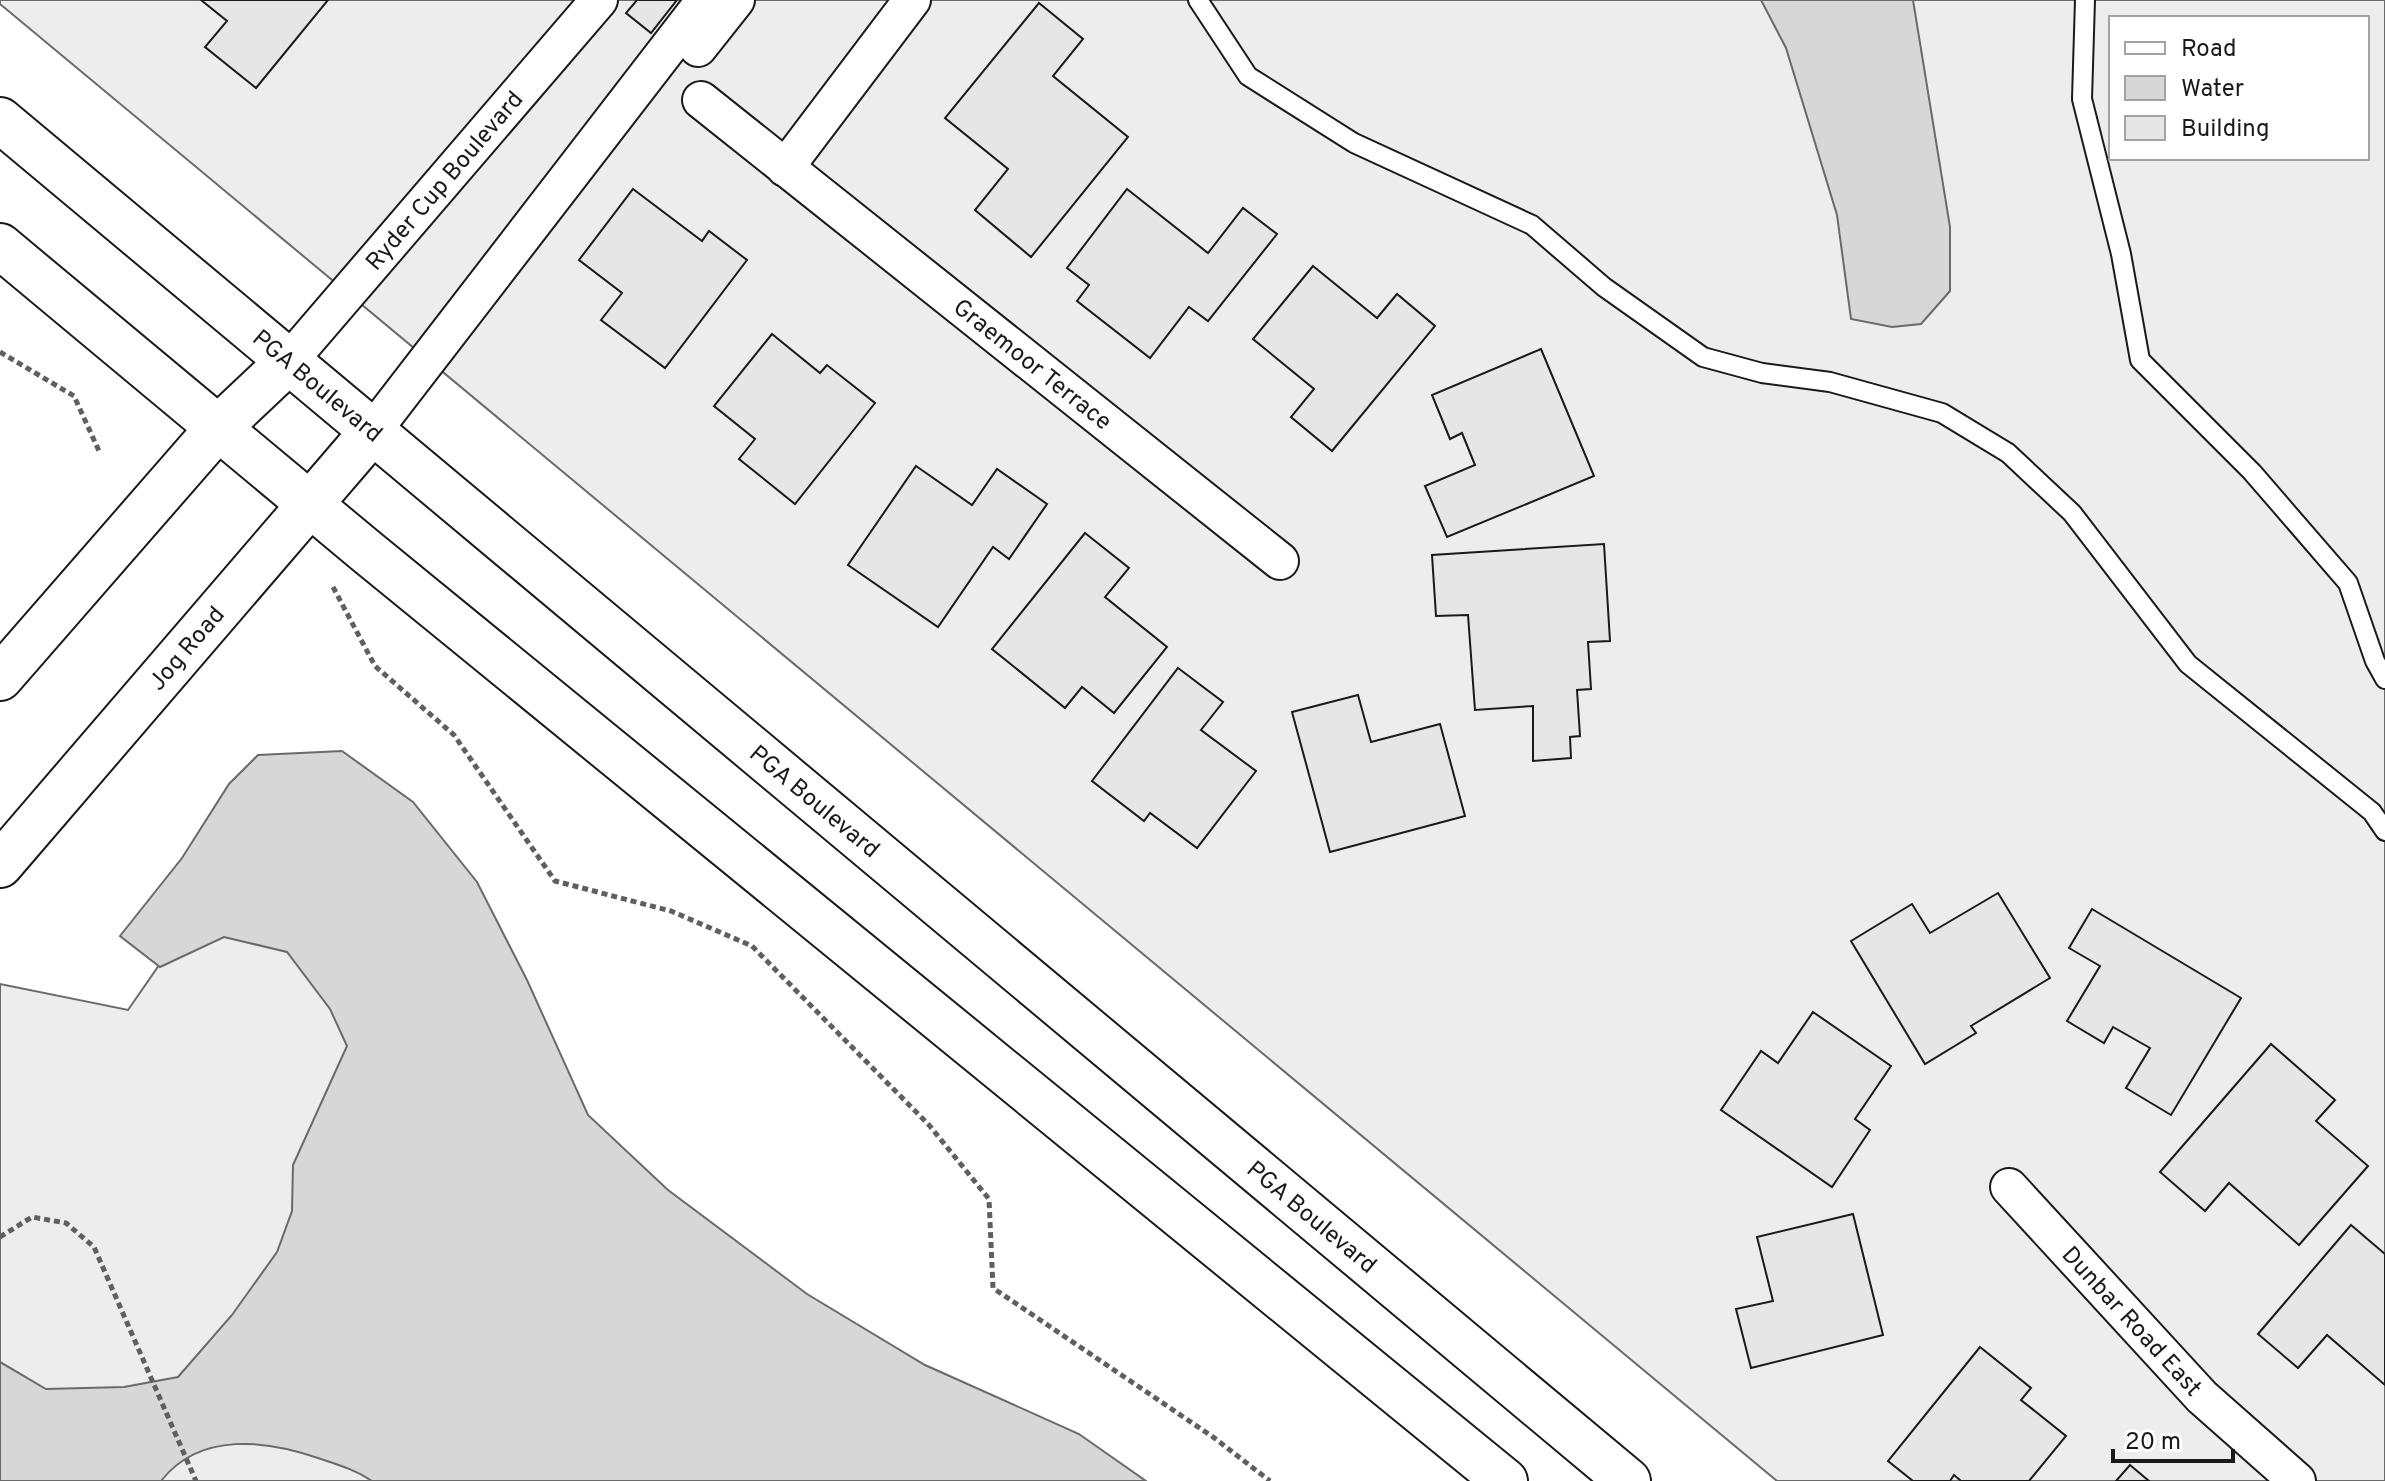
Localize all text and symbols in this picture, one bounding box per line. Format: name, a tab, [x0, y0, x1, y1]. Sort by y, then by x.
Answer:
legend	[2109, 16, 2369, 160]
text: Road	[2181, 35, 2237, 65]
text: Water	[2181, 75, 2244, 105]
street label: Ryder Cup Boulevard	[360, 86, 531, 278]
text: Building	[2181, 115, 2270, 145]
street label: Graemoor Terrace	[946, 293, 1117, 438]
street label: PGA Boulevard	[245, 324, 388, 450]
street label: Jog Road	[143, 601, 232, 698]
street label: PGA Boulevard	[742, 740, 885, 866]
street label: PGA Boulevard	[1239, 1155, 1382, 1281]
street label: Dunbar Road East	[2054, 1241, 2207, 1404]
scale bar	[2113, 1413, 2233, 1463]
text: 20 m	[2125, 1428, 2181, 1458]

